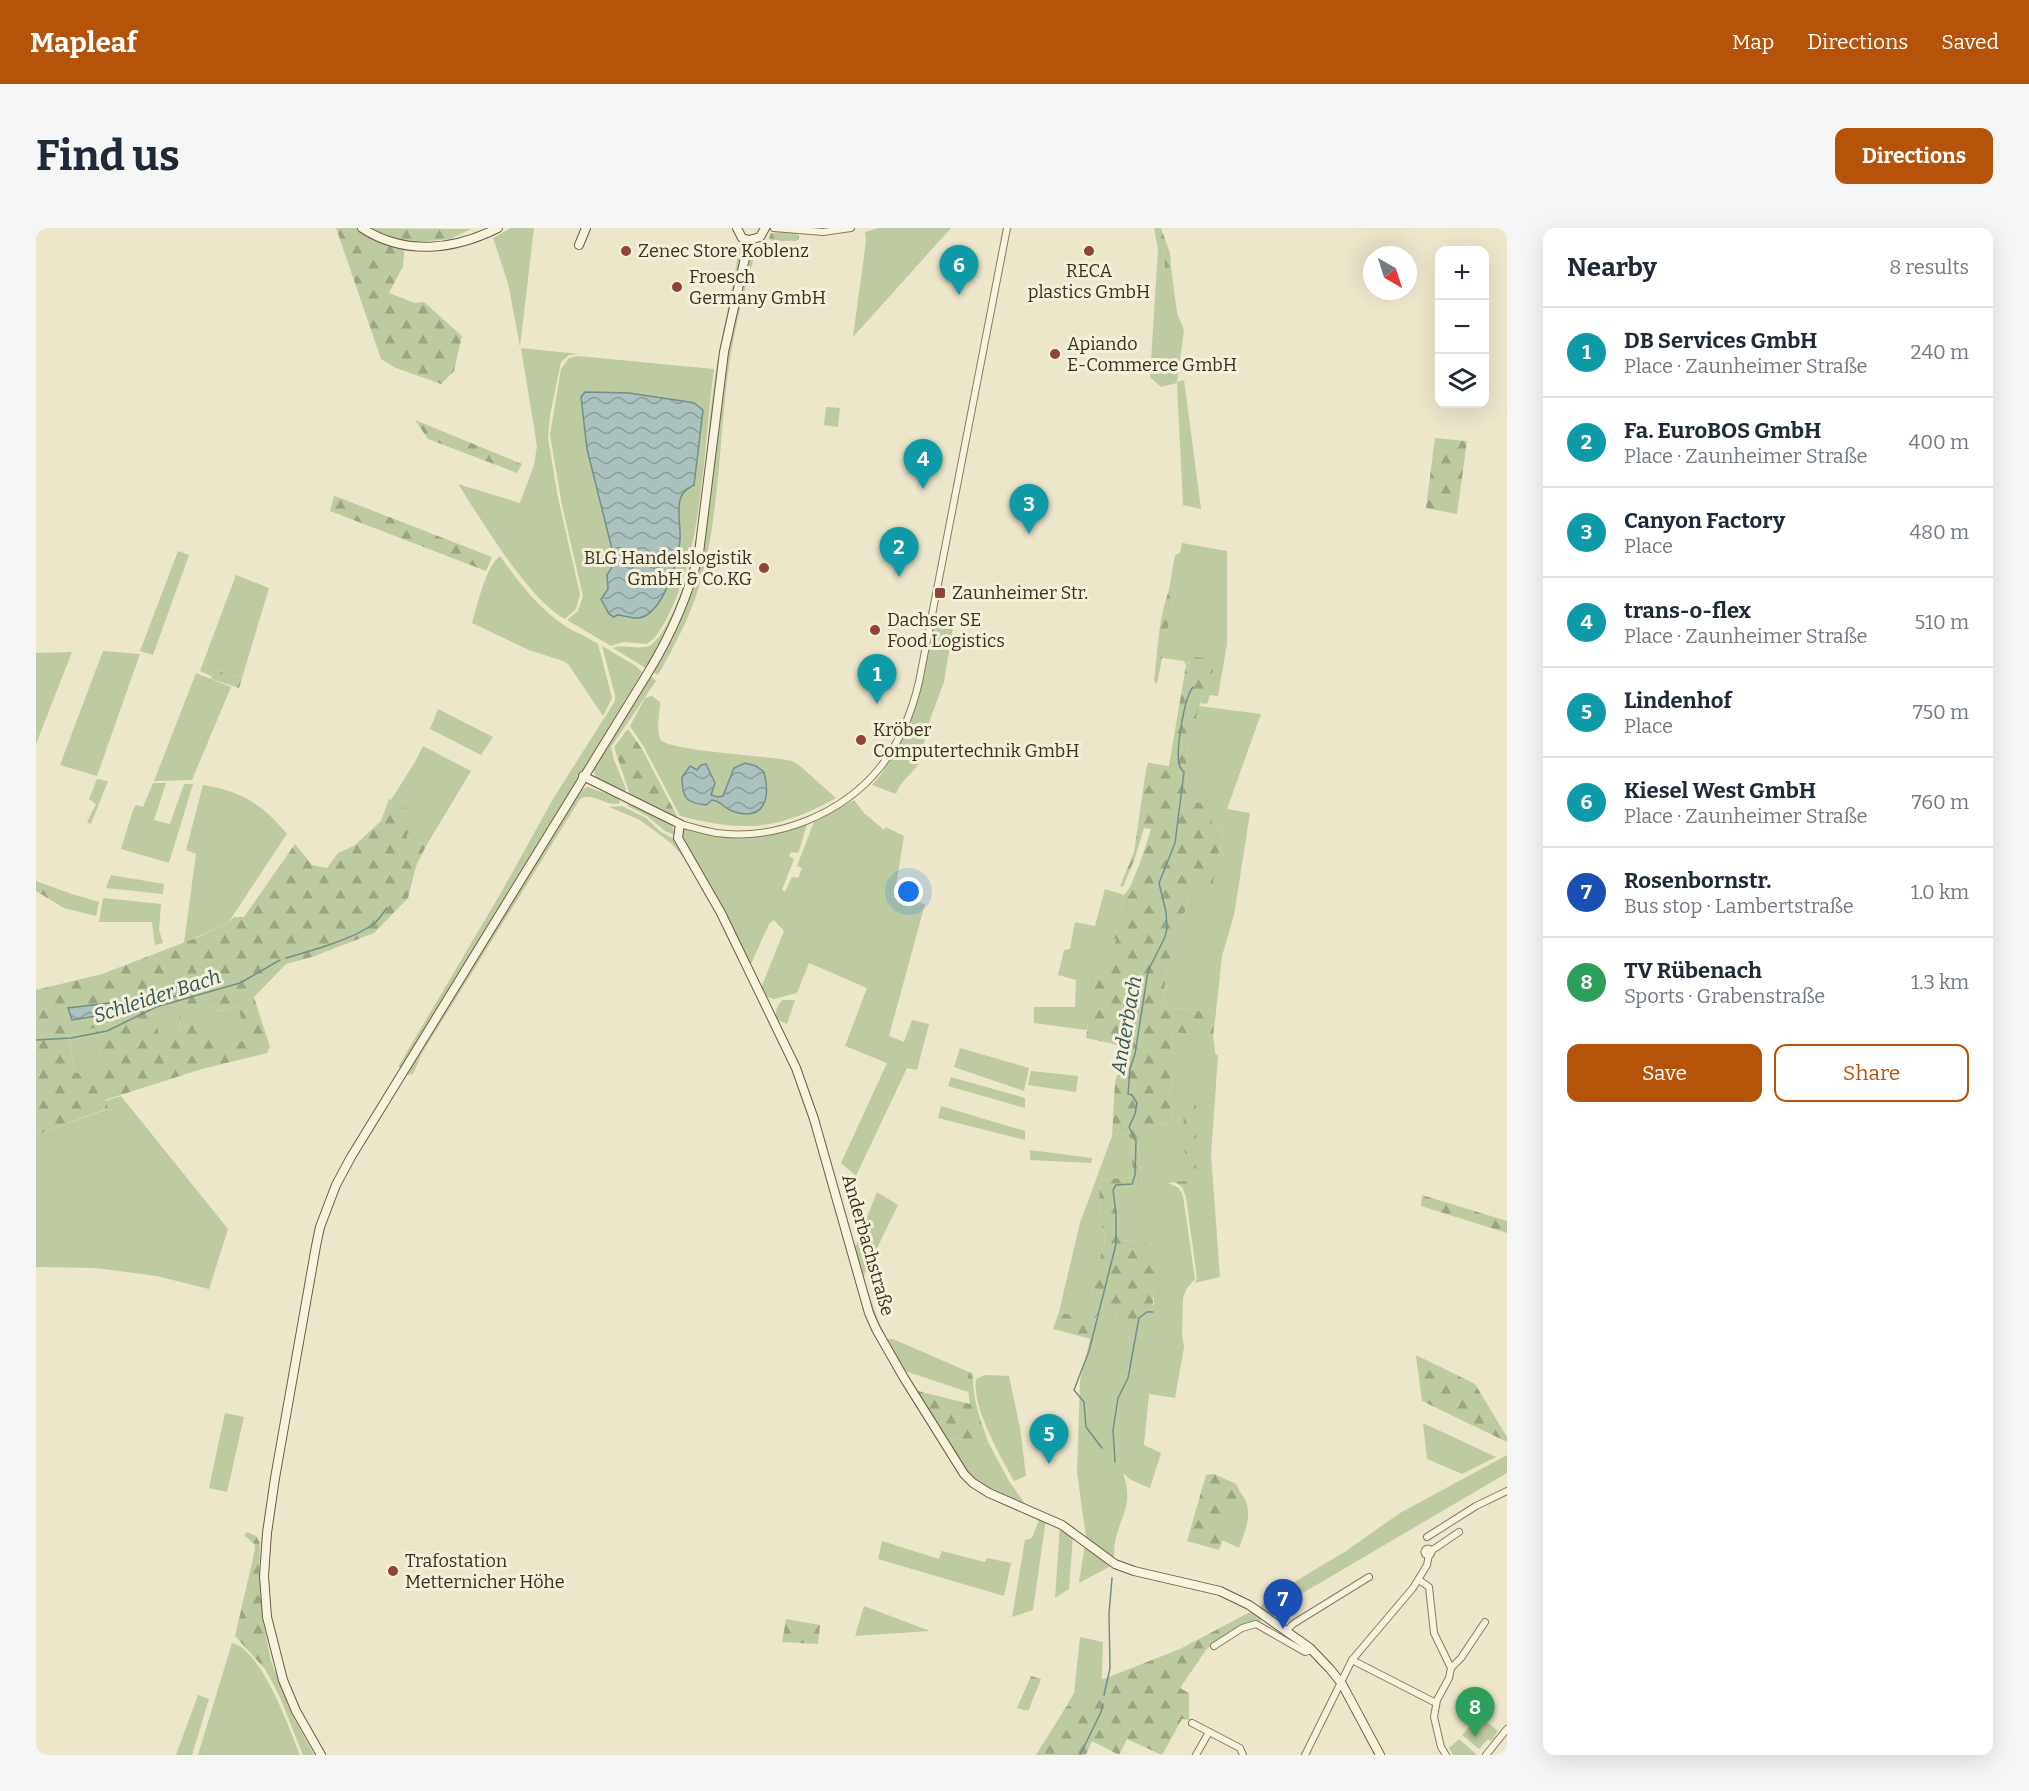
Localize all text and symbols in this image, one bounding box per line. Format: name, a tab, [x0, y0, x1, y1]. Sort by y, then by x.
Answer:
text: Mapleaf	[30, 26, 137, 59]
text: Map	[1732, 29, 1774, 55]
text: Directions	[1807, 29, 1908, 55]
text: Saved	[1941, 29, 1999, 55]
button: Directions	[1835, 128, 1993, 184]
text: Find us	[36, 131, 180, 181]
place label: Zenec Store Koblenz	[638, 240, 809, 262]
marker: Zenec Store Koblenz	[619, 244, 633, 258]
marker: RECA plastics GmbH	[1082, 244, 1096, 258]
pin: 6	[940, 245, 978, 295]
north arrow	[1363, 246, 1417, 300]
map controls	[1435, 246, 1489, 408]
button: +	[1435, 246, 1489, 300]
text: Nearby	[1567, 252, 1657, 283]
text: 8 results	[1889, 255, 1969, 279]
place label: RECA plastics GmbH	[1028, 260, 1150, 303]
place label: Froesch Germany GmbH	[689, 266, 826, 309]
marker: Froesch Germany GmbH	[670, 280, 684, 294]
button: −	[1435, 300, 1489, 354]
text: DB Services GmbH	[1624, 327, 1817, 354]
place label: Apiando E-Commerce GmbH	[1067, 333, 1237, 376]
text: 1	[1582, 340, 1591, 364]
text: 240 m	[1911, 340, 1969, 364]
marker: Apiando E-Commerce GmbH	[1048, 347, 1062, 361]
button: layers	[1435, 354, 1489, 408]
text: Place · Zaunheimer Straße	[1624, 354, 1868, 378]
text: Fa. EuroBOS GmbH	[1624, 417, 1821, 444]
text: 2	[1581, 430, 1592, 454]
text: 400 m	[1909, 430, 1969, 454]
pin: 4	[904, 440, 942, 489]
text: Place · Zaunheimer Straße	[1624, 444, 1868, 468]
pin: 3	[1010, 484, 1048, 534]
text: Canyon Factory	[1624, 507, 1785, 534]
text: 3	[1581, 520, 1592, 544]
text: 480 m	[1909, 520, 1969, 544]
pin: 2	[880, 528, 918, 577]
text: Place	[1624, 534, 1673, 558]
place label: BLG Handelslogistik GmbH & Co.KG	[584, 547, 753, 590]
marker: BLG Handelslogistik GmbH & Co.KG	[757, 561, 771, 575]
place label: Zaunheimer Str.	[952, 582, 1088, 604]
marker: Zaunheimer Str.	[933, 586, 947, 600]
text: trans-o-flex	[1624, 597, 1751, 624]
place label: Dachser SE Food Logistics	[887, 609, 1005, 652]
text: 4	[1580, 610, 1593, 634]
text: 510 m	[1915, 610, 1969, 634]
marker: Dachser SE Food Logistics	[868, 623, 882, 637]
text: Place · Zaunheimer Straße	[1624, 624, 1868, 648]
pin: 1	[858, 654, 896, 704]
text: Lindenhof	[1624, 687, 1732, 714]
text: 5	[1581, 700, 1592, 724]
text: 750 m	[1913, 700, 1969, 724]
text: Place	[1624, 714, 1673, 738]
place label: Kröber Computertechnik GmbH	[873, 719, 1080, 762]
marker: Kröber Computertechnik GmbH	[854, 733, 868, 747]
text: Kiesel West GmbH	[1624, 777, 1816, 804]
text: 6	[1581, 790, 1592, 814]
text: 760 m	[1912, 790, 1969, 814]
text: Place · Zaunheimer Straße	[1624, 804, 1868, 828]
text: Rosenbornstr.	[1624, 867, 1771, 894]
your location	[894, 877, 923, 906]
text: 7	[1581, 880, 1592, 904]
text: 1.0 km	[1911, 880, 1969, 904]
text: Bus stop · Lambertstraße	[1624, 894, 1854, 918]
text: TV Rübenach	[1624, 957, 1762, 984]
water label: Schleider Bach	[90, 964, 224, 1028]
text: 8	[1580, 970, 1593, 994]
text: 1.3 km	[1911, 970, 1969, 994]
water label: Anderbach	[1105, 974, 1146, 1077]
text: Sports · Grabenstraße	[1624, 984, 1825, 1008]
button: Save	[1567, 1044, 1762, 1102]
button: Share	[1774, 1044, 1969, 1102]
street label: Anderbachstraße	[837, 1172, 899, 1318]
pin: 5	[1030, 1414, 1068, 1464]
place label: Trafostation Metternicher Höhe	[405, 1550, 565, 1593]
marker: Trafostation Metternicher Höhe	[386, 1564, 400, 1578]
pin: 7	[1264, 1580, 1302, 1629]
pin: 8	[1456, 1688, 1494, 1737]

